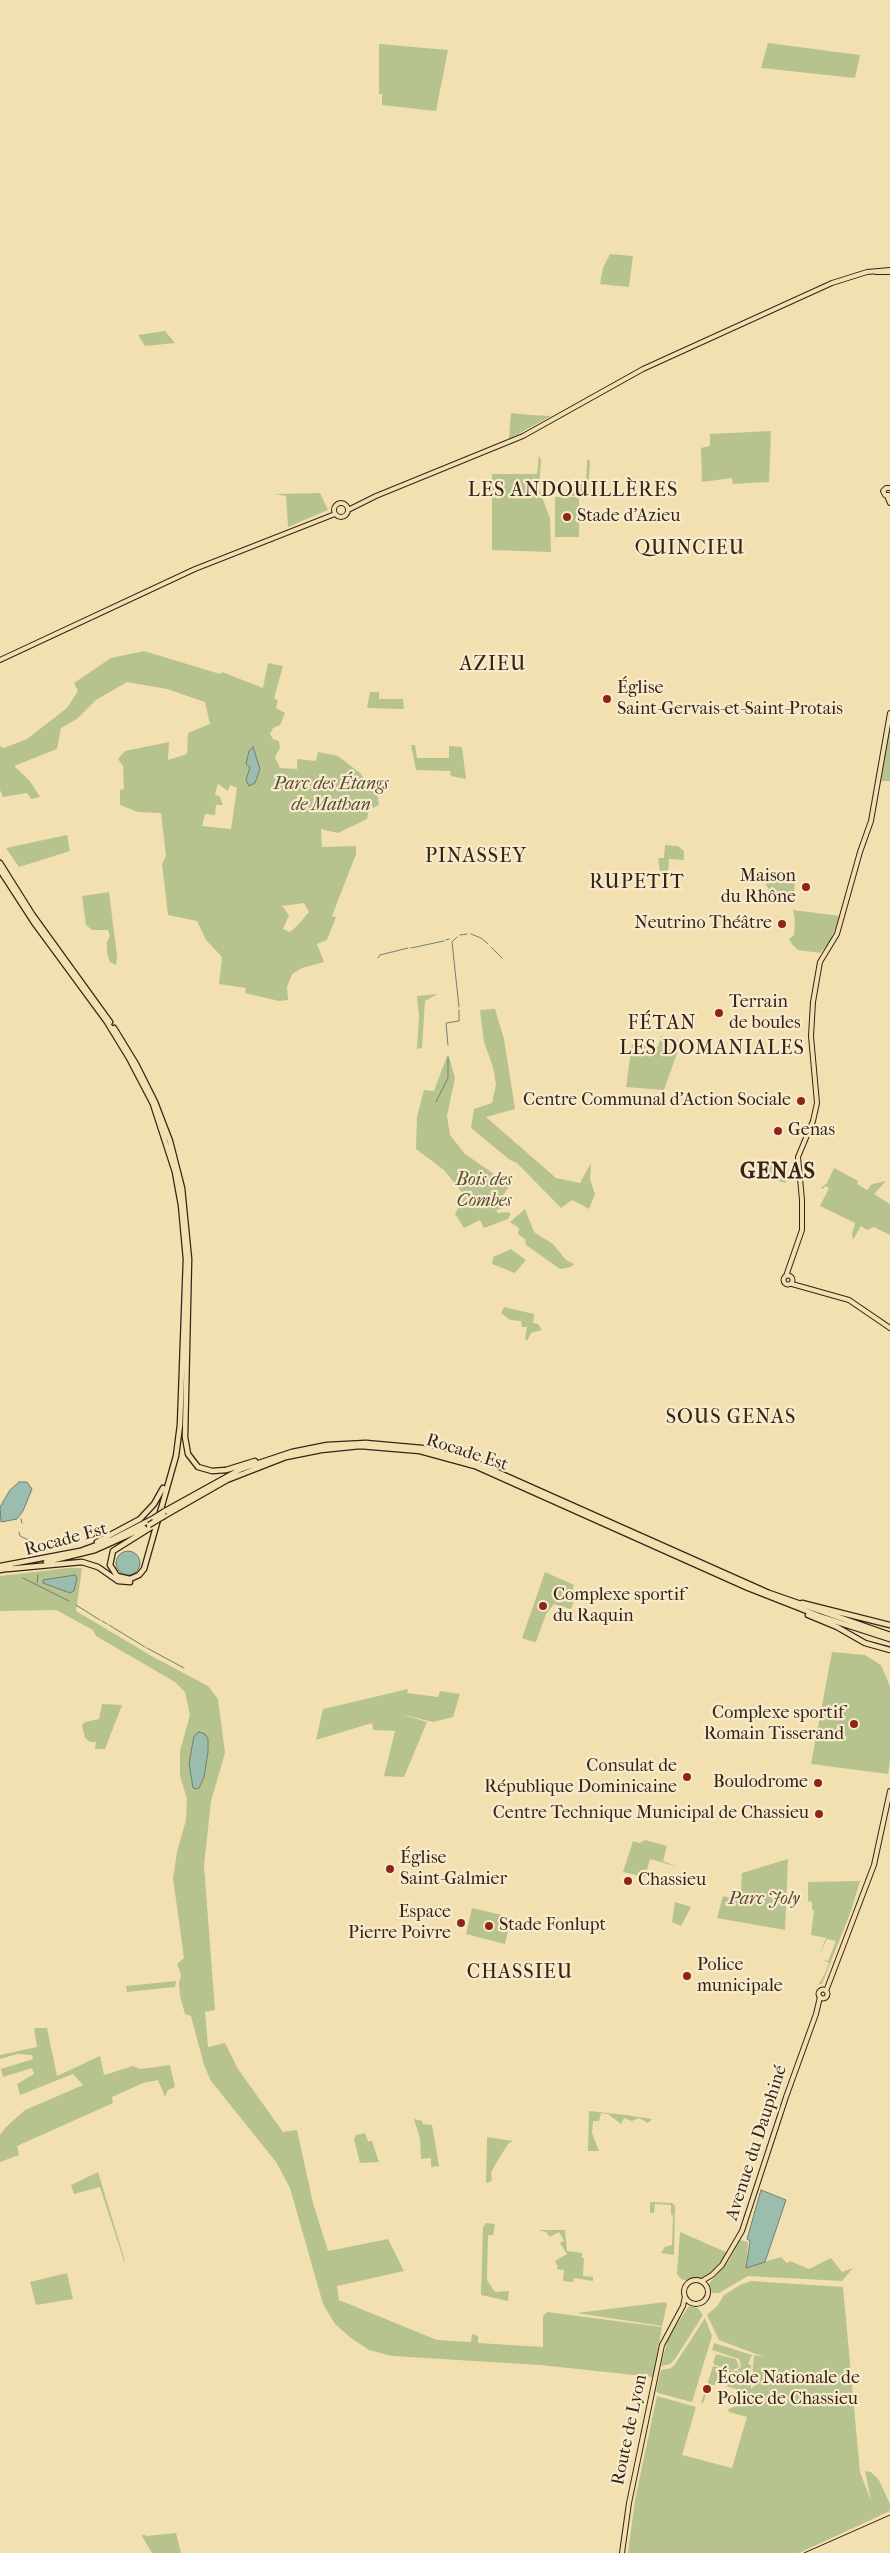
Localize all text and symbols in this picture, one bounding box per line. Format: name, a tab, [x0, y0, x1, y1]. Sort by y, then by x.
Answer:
district label: LES ANDOUILLÈRES	[466, 479, 680, 503]
place label: Stade d'Azieu	[577, 506, 680, 528]
marker: Stade d'Azieu	[561, 511, 573, 523]
district label: QUINCIEU	[634, 537, 746, 561]
district label: AZIEU	[459, 653, 527, 677]
place label: Église Saint-Gervais-et-Saint-Protais	[617, 678, 843, 721]
marker: Église Saint-Gervais-et-Saint-Protais	[601, 693, 613, 705]
park label: Parc des Étangs de Mathan	[274, 774, 388, 816]
district label: PINASSEY	[424, 845, 528, 869]
place label: Maison du Rhône	[721, 866, 796, 909]
district label: RUPETIT	[588, 871, 686, 895]
marker: Maison du Rhône	[800, 881, 812, 893]
place label: Neutrino Théâtre	[634, 913, 772, 935]
marker: Neutrino Théâtre	[776, 918, 788, 930]
place label: Terrain de boules	[729, 992, 801, 1034]
marker: Terrain de boules	[713, 1007, 725, 1019]
district label: FÉTAN	[627, 1012, 697, 1036]
district label: LES DOMANIALES	[618, 1037, 806, 1061]
place label: Centre Communal d'Action Sociale	[523, 1090, 791, 1112]
marker: Centre Communal d'Action Sociale	[795, 1095, 807, 1107]
place label: Genas	[788, 1120, 835, 1142]
marker: Genas	[772, 1125, 784, 1137]
district label: GENAS	[739, 1160, 817, 1186]
park label: Bois des Combes	[456, 1170, 512, 1212]
district label: SOUS GENAS	[664, 1406, 798, 1430]
street label: Rocade Est	[423, 1430, 511, 1476]
street label: Rocade Est	[22, 1519, 110, 1561]
place label: Complexe sportif du Raquin	[553, 1585, 685, 1628]
marker: Complexe sportif du Raquin	[537, 1600, 549, 1612]
place label: Complexe sportif Romain Tisserand	[704, 1703, 844, 1746]
marker: Complexe sportif Romain Tisserand	[848, 1718, 860, 1730]
place label: Consulat de République Dominicaine	[484, 1756, 677, 1798]
marker: Consulat de République Dominicaine	[681, 1771, 693, 1783]
place label: Boulodrome	[713, 1772, 808, 1794]
marker: Boulodrome	[812, 1777, 824, 1789]
place label: Centre Technique Municipal de Chassieu	[493, 1803, 809, 1825]
marker: Centre Technique Municipal de Chassieu	[813, 1808, 825, 1820]
place label: Église Saint-Galmier	[400, 1848, 507, 1890]
marker: Église Saint-Galmier	[384, 1863, 396, 1875]
place label: Chassieu	[638, 1870, 706, 1892]
marker: Chassieu	[622, 1875, 634, 1887]
park label: Parc Joly	[728, 1889, 800, 1911]
place label: Espace Pierre Poivre	[348, 1902, 451, 1945]
place label: Stade Fonlupt	[499, 1915, 606, 1937]
marker: Espace Pierre Poivre	[455, 1917, 467, 1929]
marker: Stade Fonlupt	[483, 1920, 495, 1932]
place label: Police municipale	[697, 1955, 783, 1998]
district label: CHASSIEU	[466, 1961, 574, 1985]
marker: Police municipale	[681, 1970, 693, 1982]
street label: Avenue du Dauphiné	[722, 2063, 792, 2223]
place label: École Nationale de Police de Chassieu	[717, 2368, 860, 2410]
street label: Route de Lyon	[608, 2373, 652, 2487]
marker: École Nationale de Police de Chassieu	[701, 2383, 713, 2395]

